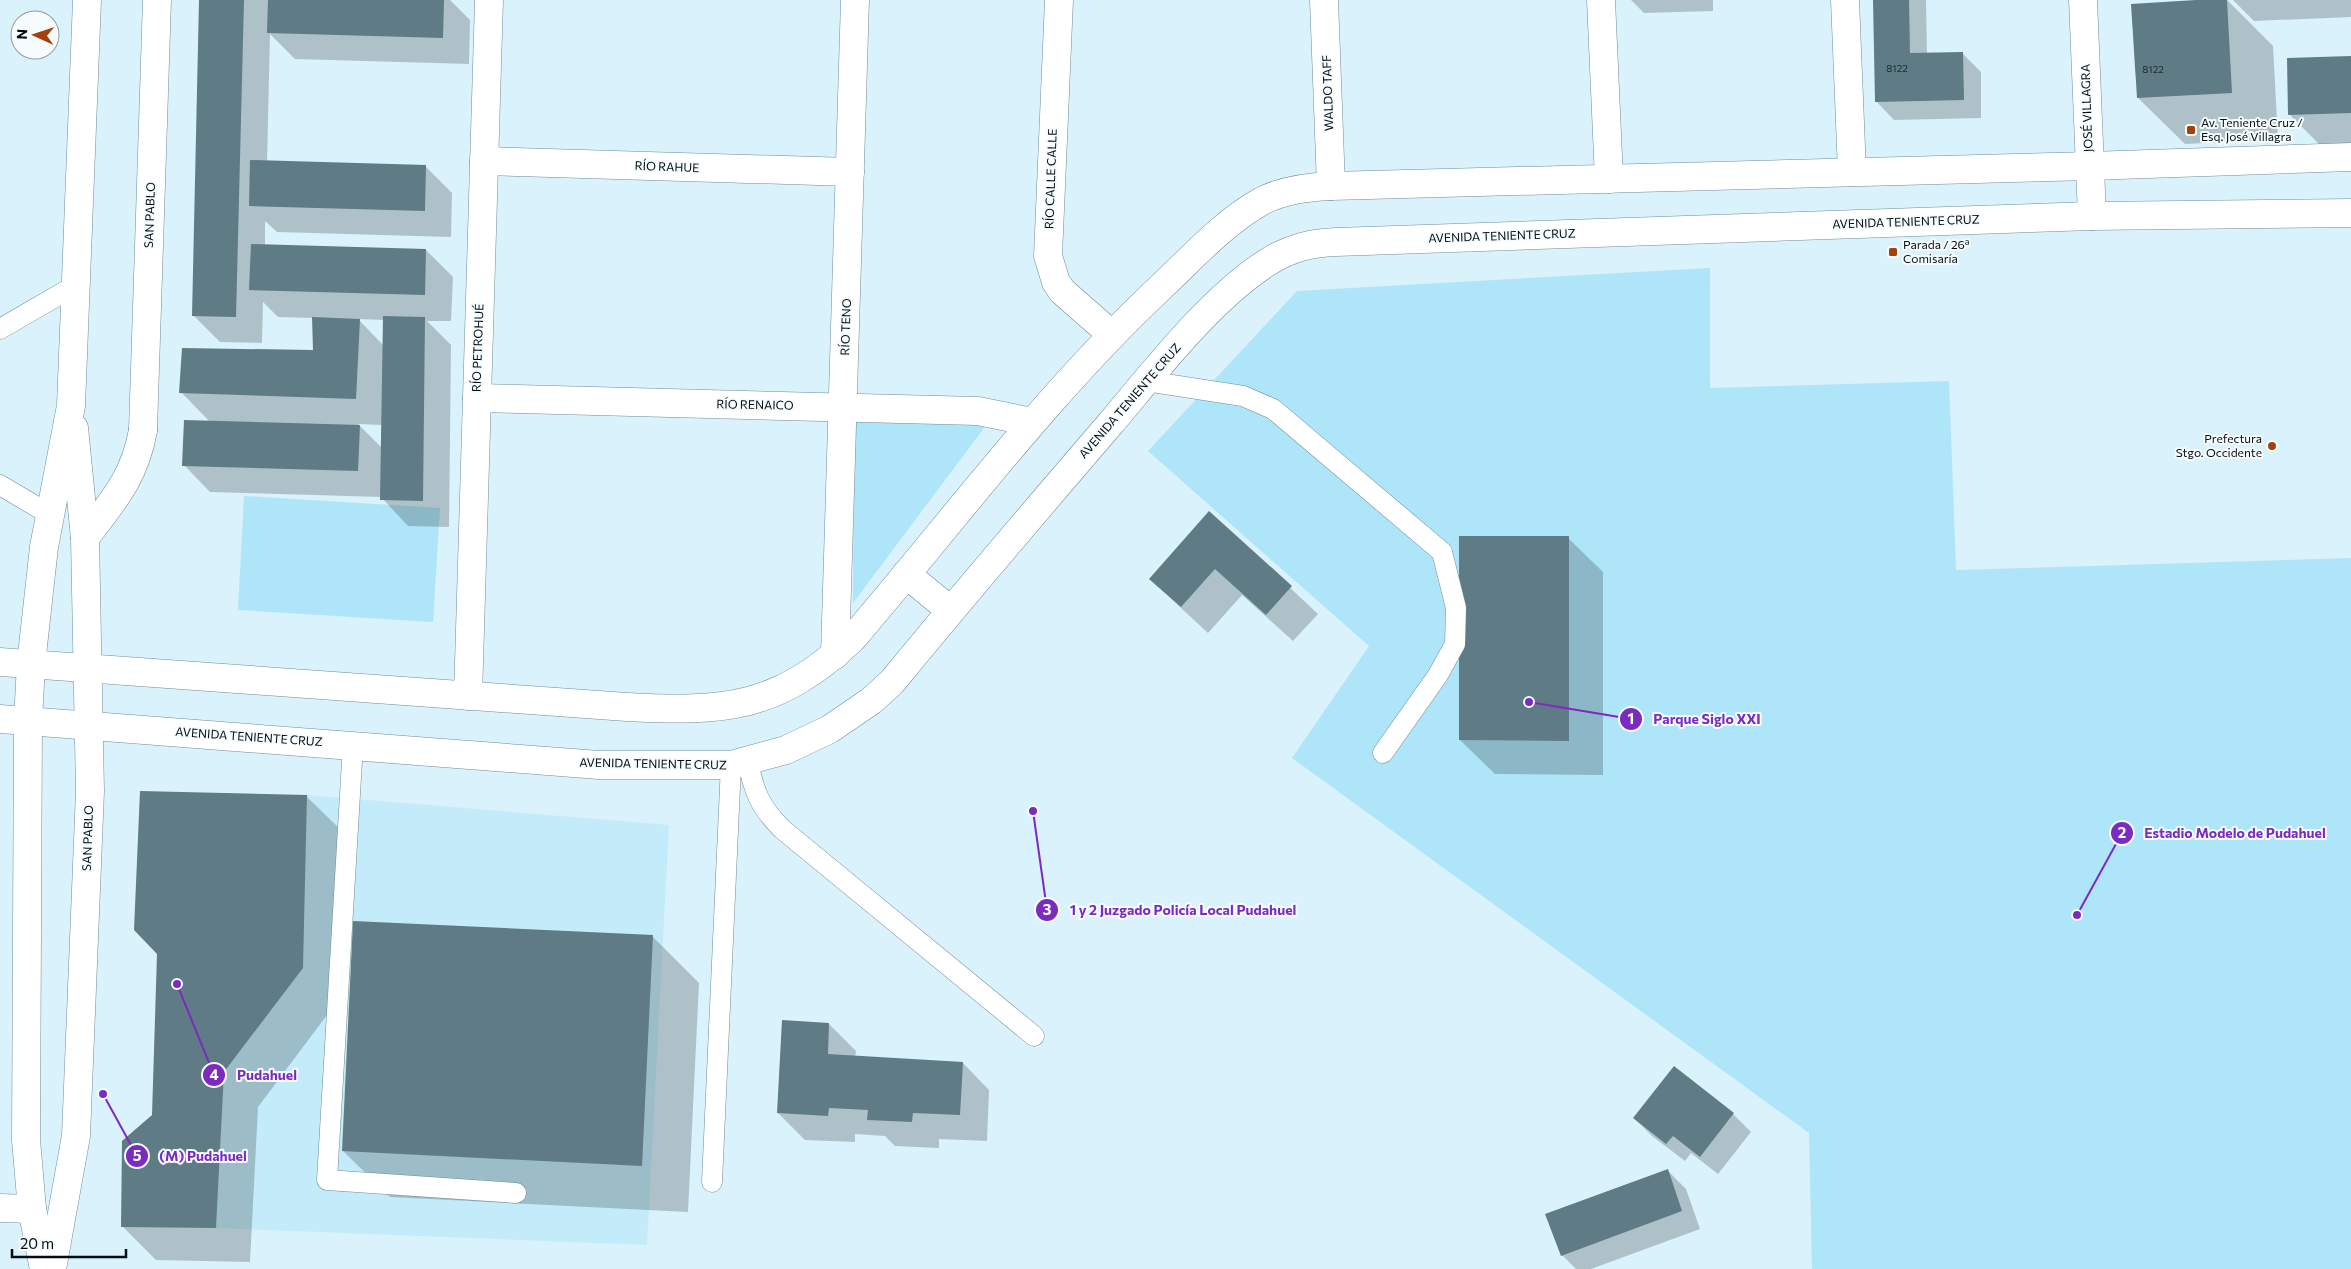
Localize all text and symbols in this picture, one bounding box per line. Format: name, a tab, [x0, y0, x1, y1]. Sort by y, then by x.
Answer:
north arrow	[10, 10, 60, 60]
text: N	[13, 29, 30, 40]
street label: WALDO TAFF	[1319, 55, 1335, 131]
house number: 8122	[1886, 62, 1908, 74]
house number: 8122	[2142, 63, 2164, 75]
street label: JOSÉ VILLAGRA	[2077, 64, 2096, 152]
place label: Av. Teniente Cruz / Esq. José Villagra	[2201, 115, 2303, 144]
marker: Av. Teniente Cruz / Esq. José Villagra	[2185, 124, 2197, 136]
street label: RÍO CALLE CALLE	[1041, 128, 1059, 229]
street label: RÍO RAHUE	[634, 158, 700, 174]
street label: SAN PABLO	[141, 182, 157, 248]
street label: AVENIDA TENIENTE CRUZ	[1832, 211, 1980, 231]
street label: AVENIDA TENIENTE CRUZ	[1428, 225, 1576, 245]
place label: Parada / 26ª Comisaría	[1903, 237, 1970, 265]
marker: Parada / 26ª Comisaría	[1887, 246, 1899, 258]
street label: RÍO TENO	[837, 298, 853, 356]
street label: RÍO PETROHUÉ	[468, 304, 486, 392]
street label: AVENIDA TENIENTE CRUZ	[1076, 340, 1183, 461]
street label: RÍO RENAICO	[716, 396, 794, 412]
place label: Prefectura Stgo. Occidente	[2176, 431, 2262, 459]
marker: Prefectura Stgo. Occidente	[2266, 440, 2278, 452]
callout: Parque Siglo XXI	[1619, 705, 1771, 734]
text: 1	[1628, 709, 1634, 727]
text: Parque Siglo XXI	[1653, 710, 1761, 727]
street label: AVENIDA TENIENTE CRUZ	[175, 724, 323, 748]
street label: AVENIDA TENIENTE CRUZ	[579, 755, 727, 771]
street label: SAN PABLO	[79, 805, 95, 871]
callout: Estadio Modelo de Pudahuel	[2109, 818, 2336, 847]
text: 2	[2118, 823, 2126, 841]
text: Estadio Modelo de Pudahuel	[2144, 824, 2326, 841]
callout: 1 y 2 Juzgado Policía Local Pudahuel	[1035, 895, 1307, 924]
text: 3	[1043, 900, 1052, 918]
text: 1 y 2 Juzgado Policía Local Pudahuel	[1070, 901, 1296, 918]
callout: Pudahuel	[202, 1061, 307, 1090]
text: 4	[209, 1065, 219, 1083]
text: Pudahuel	[237, 1066, 297, 1083]
callout: (M) Pudahuel	[124, 1141, 257, 1170]
text: 5	[133, 1146, 142, 1164]
text: (M) Pudahuel	[159, 1147, 247, 1164]
scale bar	[12, 1226, 126, 1258]
text: 20 m	[20, 1234, 54, 1252]

